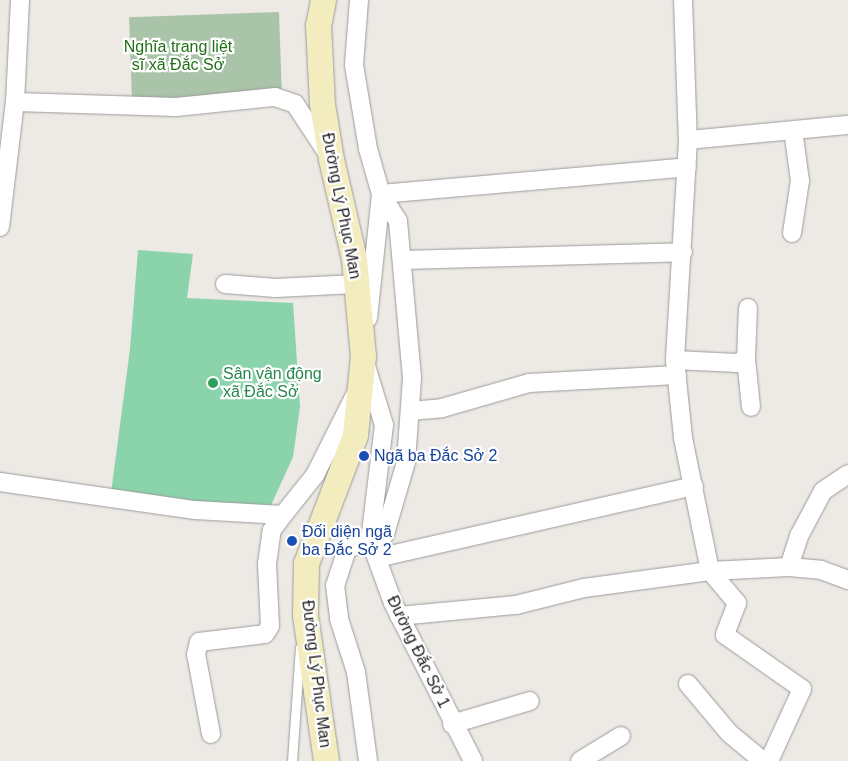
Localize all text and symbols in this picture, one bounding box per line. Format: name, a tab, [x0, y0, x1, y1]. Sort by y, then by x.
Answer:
park label: Nghĩa trang liệt sĩ xã Đắc Sở	[124, 37, 232, 75]
street label: Đường Lý Phục Man	[317, 131, 365, 281]
place label: Sân vận động xã Đắc Sở	[223, 364, 322, 402]
marker: Sân vận động xã Đắc Sở	[207, 377, 219, 389]
place label: Ngã ba Đắc Sở 2	[374, 446, 497, 466]
marker: Ngã ba Đắc Sở 2	[358, 450, 370, 462]
place label: Đối diện ngã ba Đắc Sở 2	[302, 522, 392, 560]
marker: Đối diện ngã ba Đắc Sở 2	[286, 535, 298, 547]
street label: Đường Đắc Sở 1	[383, 593, 453, 711]
street label: Đường Lý Phục Man	[297, 599, 335, 749]

